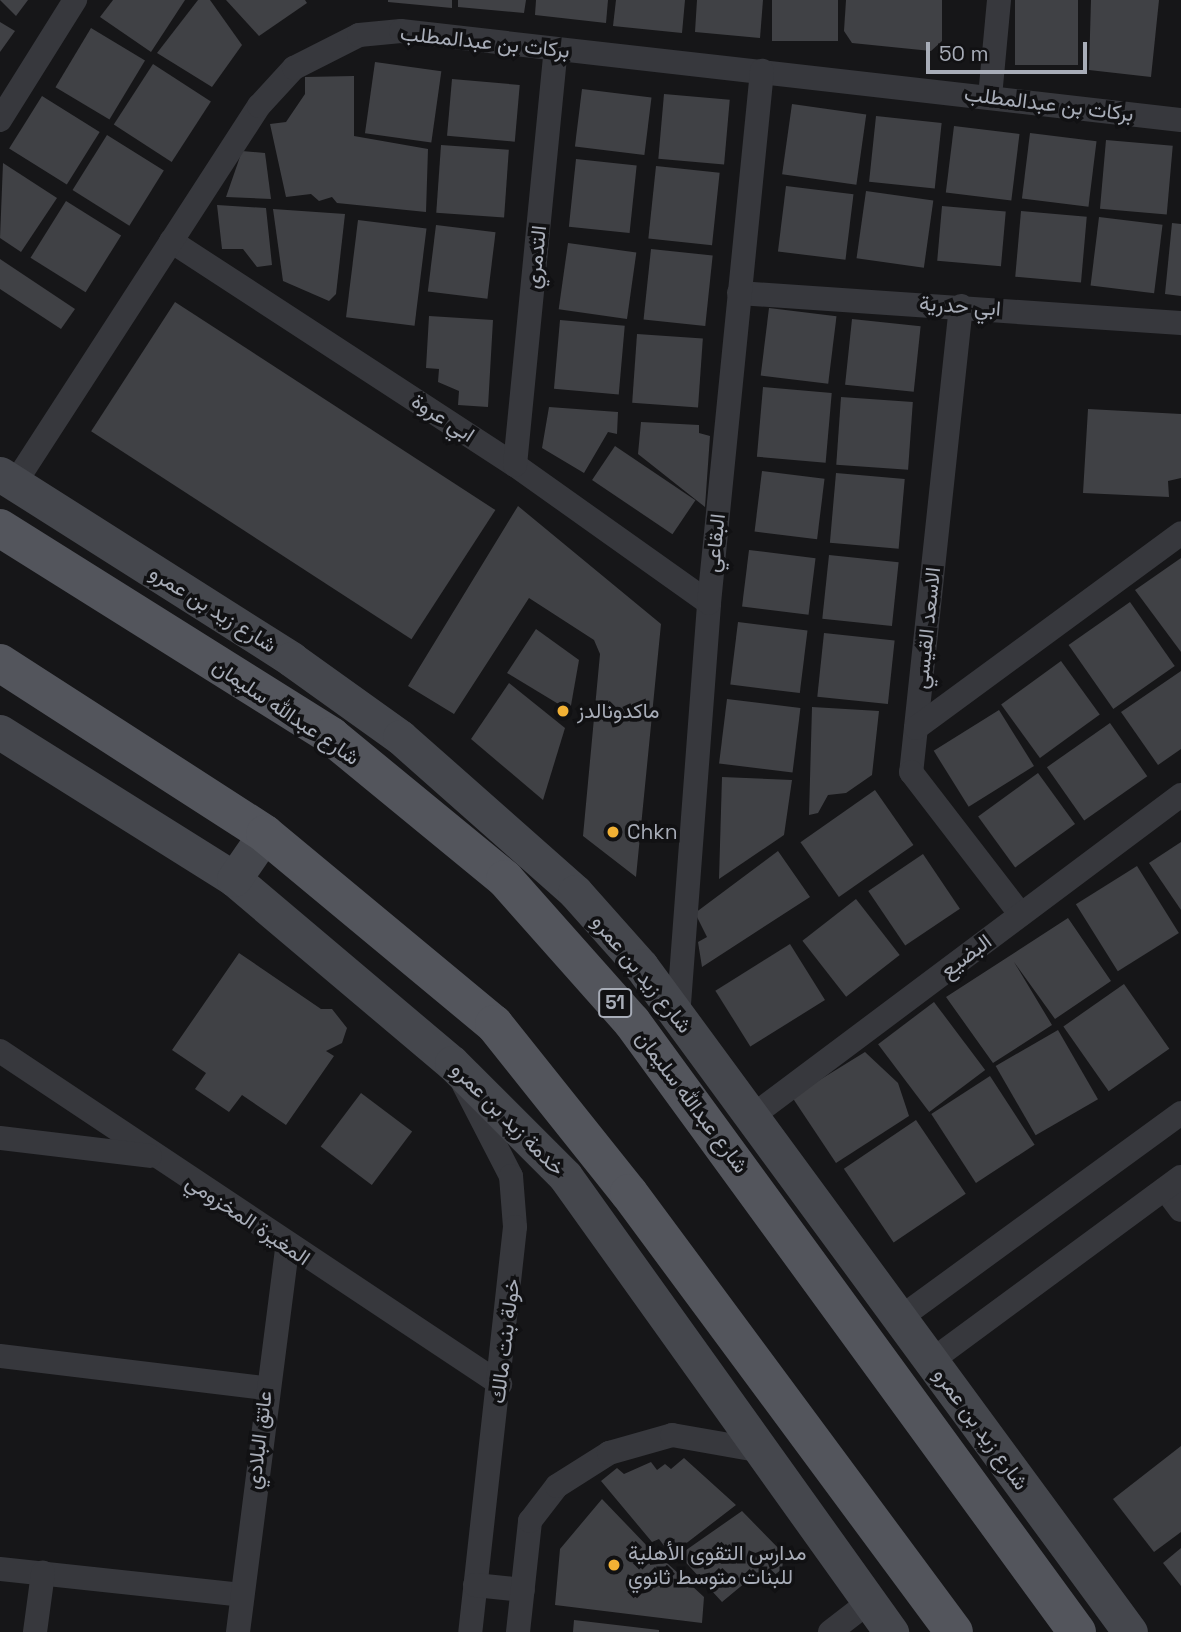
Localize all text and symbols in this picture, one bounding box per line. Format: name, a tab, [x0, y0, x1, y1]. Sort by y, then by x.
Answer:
street label: بركات بن عبدالمطلب	[399, 21, 571, 63]
scale bar	[929, 28, 1090, 72]
text: 50 m	[939, 40, 989, 67]
street label: بركات بن عبدالمطلب	[963, 81, 1135, 127]
street label: التدمري	[520, 224, 552, 290]
street label: ابي حدرية	[918, 291, 1002, 321]
street label: ابي عروة	[407, 388, 479, 448]
street label: البقاعي	[699, 512, 731, 574]
street label: شارع زيد بن عمرو	[145, 560, 281, 658]
street label: الاسعد القيسي	[908, 566, 946, 690]
street label: شارع عبدالله سليمان	[208, 654, 364, 770]
place label: ماكدونالدز	[577, 698, 659, 724]
marker: ماكدونالدز	[555, 703, 571, 719]
place label: Chkn	[627, 819, 678, 845]
marker: Chkn	[605, 824, 621, 840]
street label: شارع زيد بن عمرو	[587, 910, 697, 1038]
street label: البضيع	[935, 929, 997, 983]
road number: 51	[598, 987, 632, 1018]
street label: شارع عبدالله سليمان	[630, 1026, 754, 1178]
street label: خدمة زيد بن عمرو	[446, 1057, 570, 1181]
street label: المغيرة المخزومي	[181, 1169, 315, 1271]
street label: خولة بنت مالك	[485, 1277, 525, 1405]
street label: شارع زيد بن عمرو	[928, 1363, 1034, 1495]
street label: عاتق البلادي	[240, 1389, 278, 1491]
place label: مدارس التقوى الأهلية للبنات متوسط ثانوي	[628, 1540, 807, 1590]
marker: مدارس التقوى الأهلية للبنات متوسط ثانوي	[606, 1557, 622, 1573]

